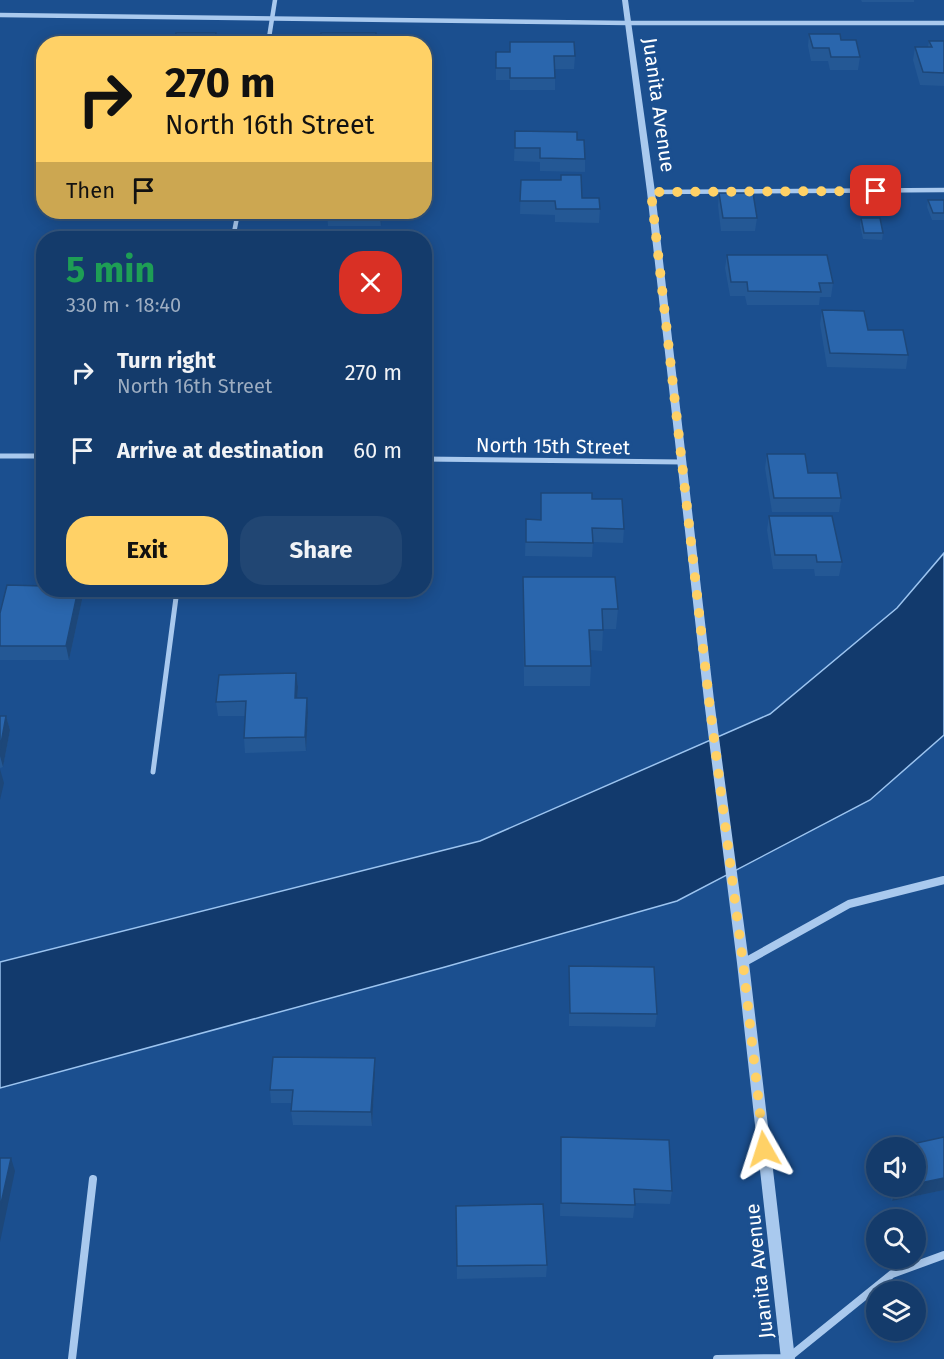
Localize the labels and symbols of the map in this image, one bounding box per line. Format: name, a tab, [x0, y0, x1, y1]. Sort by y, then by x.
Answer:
street label: Juanita Avenue	[638, 36, 680, 174]
pin	[850, 165, 901, 216]
street label: North 15th Street	[476, 433, 631, 459]
position arrow	[732, 1117, 796, 1181]
street label: Juanita Avenue	[740, 1202, 778, 1340]

